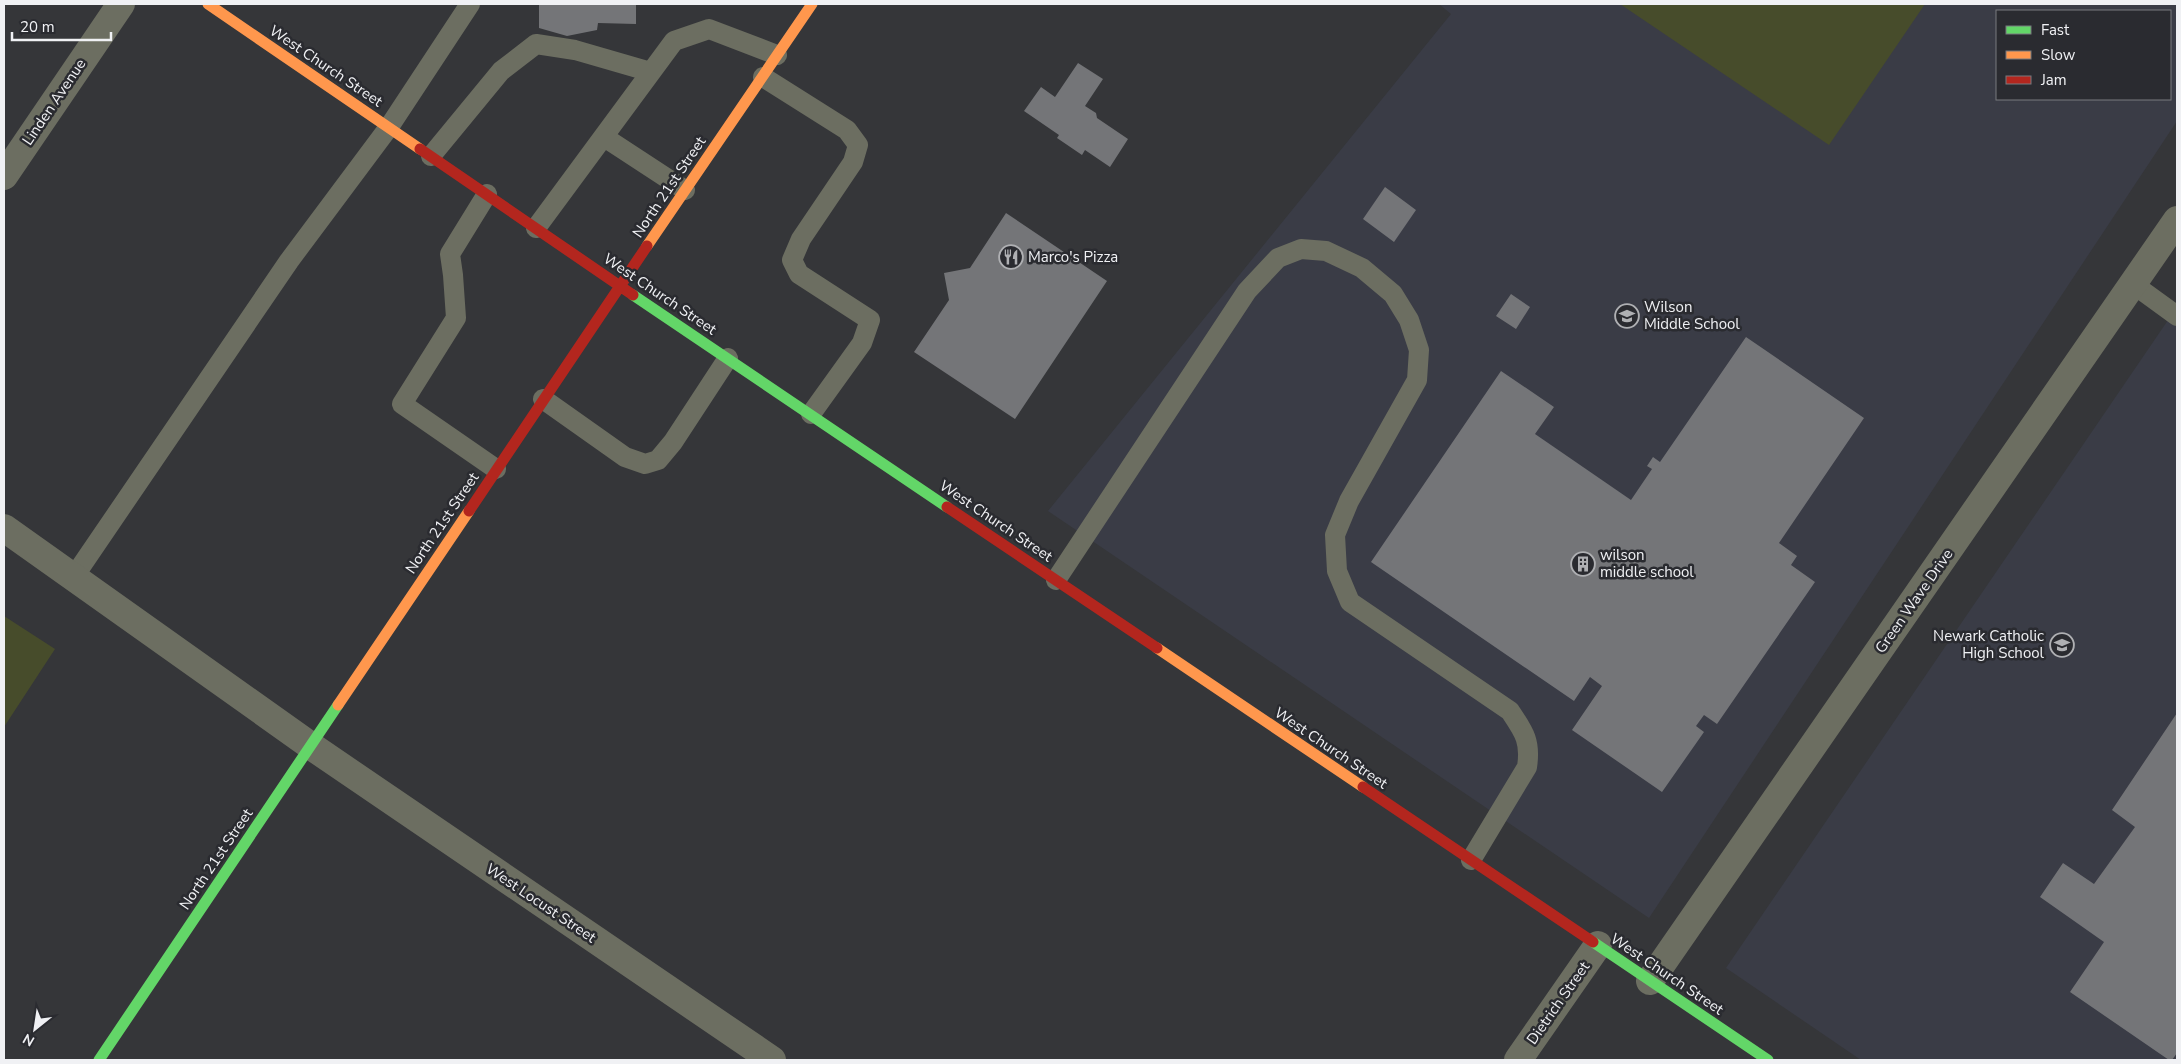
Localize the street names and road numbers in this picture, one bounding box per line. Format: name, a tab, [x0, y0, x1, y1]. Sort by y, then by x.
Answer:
street label: West Church Street	[266, 21, 387, 112]
street label: Linden Avenue	[18, 55, 90, 149]
street label: North 21st Street	[628, 132, 711, 242]
street label: West Church Street	[600, 249, 721, 340]
street label: North 21st Street	[401, 468, 484, 578]
street label: West Church Street	[936, 476, 1057, 567]
street label: Green Wave Drive	[1871, 545, 1957, 657]
street label: West Church Street	[1271, 703, 1392, 794]
street label: North 21st Street	[175, 804, 258, 914]
street label: West Locust Street	[482, 859, 601, 948]
street label: West Church Street	[1607, 929, 1728, 1020]
street label: Dietrich Street	[1522, 957, 1594, 1048]

